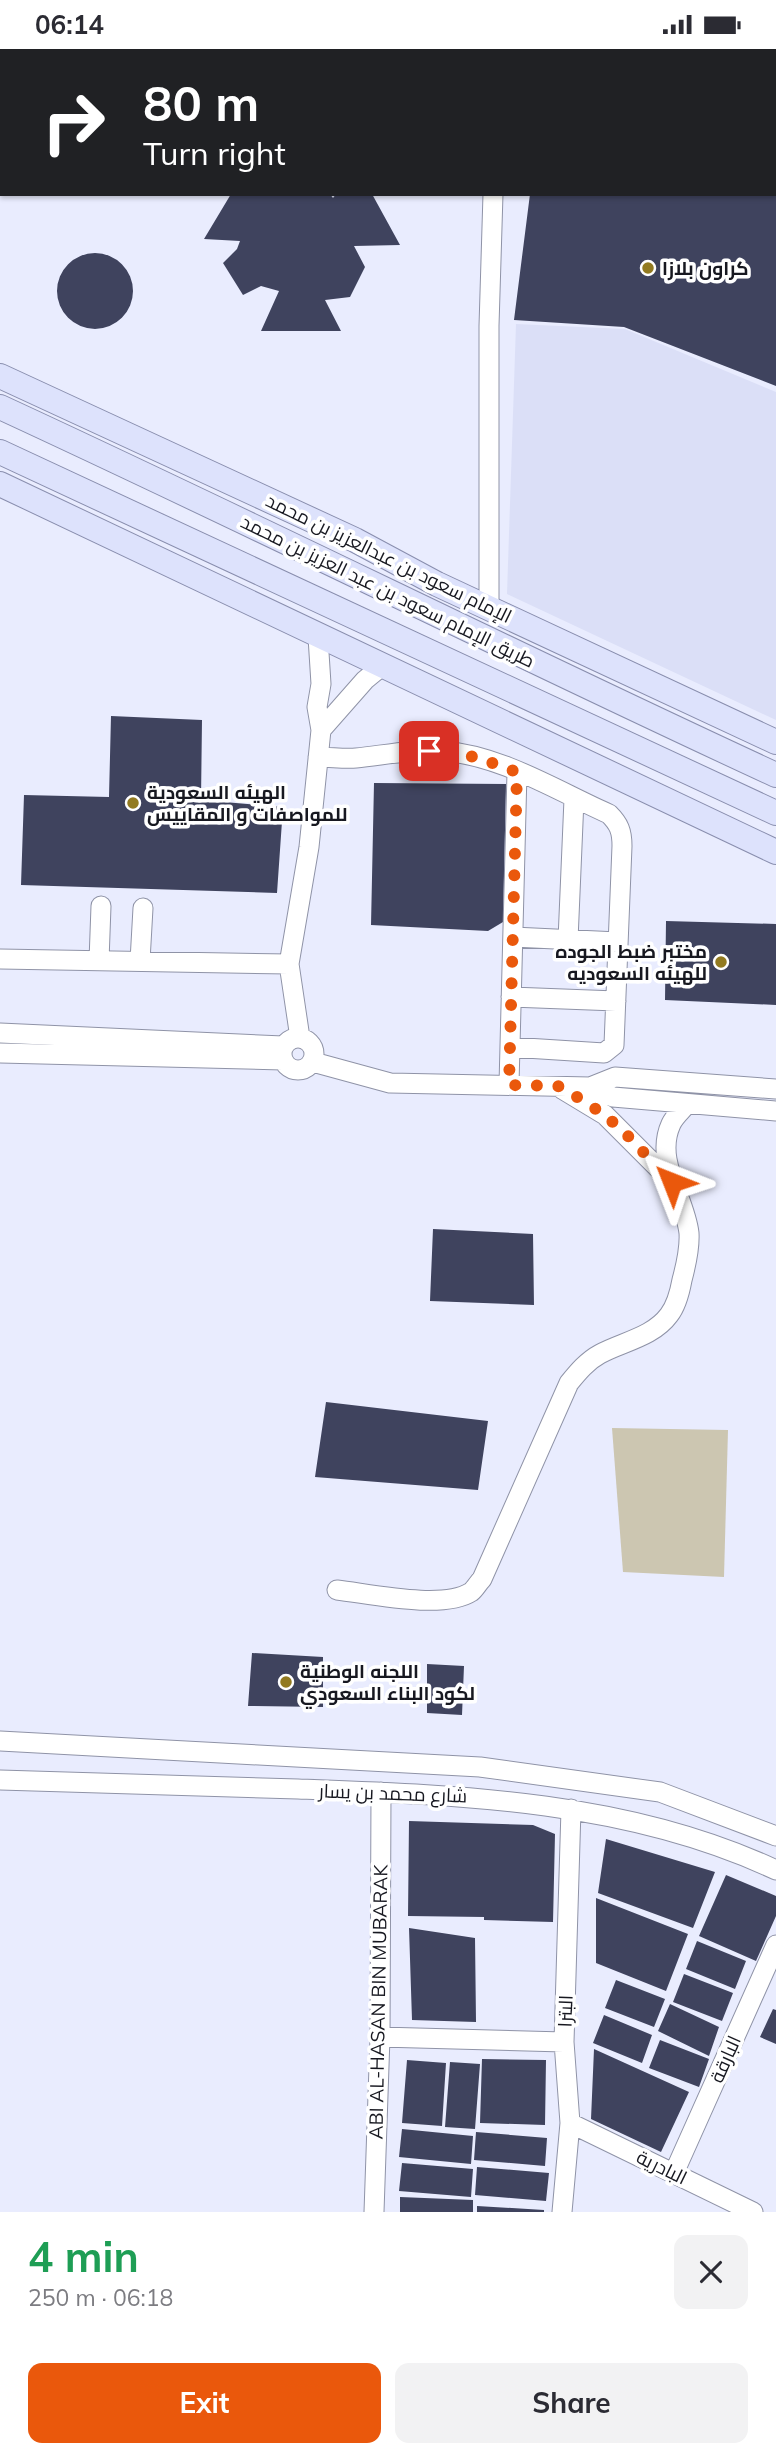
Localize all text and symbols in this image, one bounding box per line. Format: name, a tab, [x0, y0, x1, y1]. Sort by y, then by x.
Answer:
text: 06:14	[35, 8, 104, 41]
text: 80 m	[143, 72, 259, 133]
icon: right	[28, 77, 119, 168]
text: Turn right	[143, 133, 286, 173]
place label: كراون بلازا	[662, 256, 749, 281]
marker: كراون بلازا	[640, 260, 656, 276]
street label: الإمام سعود بن عبدالعزيز بن محمد	[261, 488, 516, 630]
street label: طريق الإمام سعود بن عبد العزيز بن محمد	[236, 509, 539, 675]
pin	[399, 721, 459, 781]
icon: arrive	[410, 732, 448, 770]
place label: الهيئه السعودية للمواصفات و المقاييس	[147, 780, 347, 826]
marker: الهيئه السعودية للمواصفات و المقاييس	[125, 795, 141, 811]
place label: مختبر ضبط الجوده للهيئه السعوديه	[555, 939, 707, 985]
marker: مختبر ضبط الجوده للهيئه السعوديه	[713, 954, 729, 970]
position arrow	[635, 1145, 709, 1219]
place label: اللجنه الوطنية لكود البناء السعودي	[300, 1659, 475, 1709]
marker: اللجنه الوطنية لكود البناء السعودي	[278, 1674, 294, 1690]
street label: شارع محمد بن يسار	[317, 1778, 468, 1810]
street label: ABI AL-HASAN BIN MUBARAK	[364, 1864, 392, 2140]
street label: البترا	[552, 1994, 578, 2028]
street label: البارقة	[704, 2032, 746, 2086]
street label: البادرية	[633, 2145, 691, 2189]
text: 4 min	[28, 2230, 139, 2283]
button: close	[674, 2235, 748, 2309]
text: 250 m · 06:18	[28, 2283, 173, 2312]
button: Exit	[28, 2363, 381, 2443]
button: Share	[395, 2363, 748, 2443]

